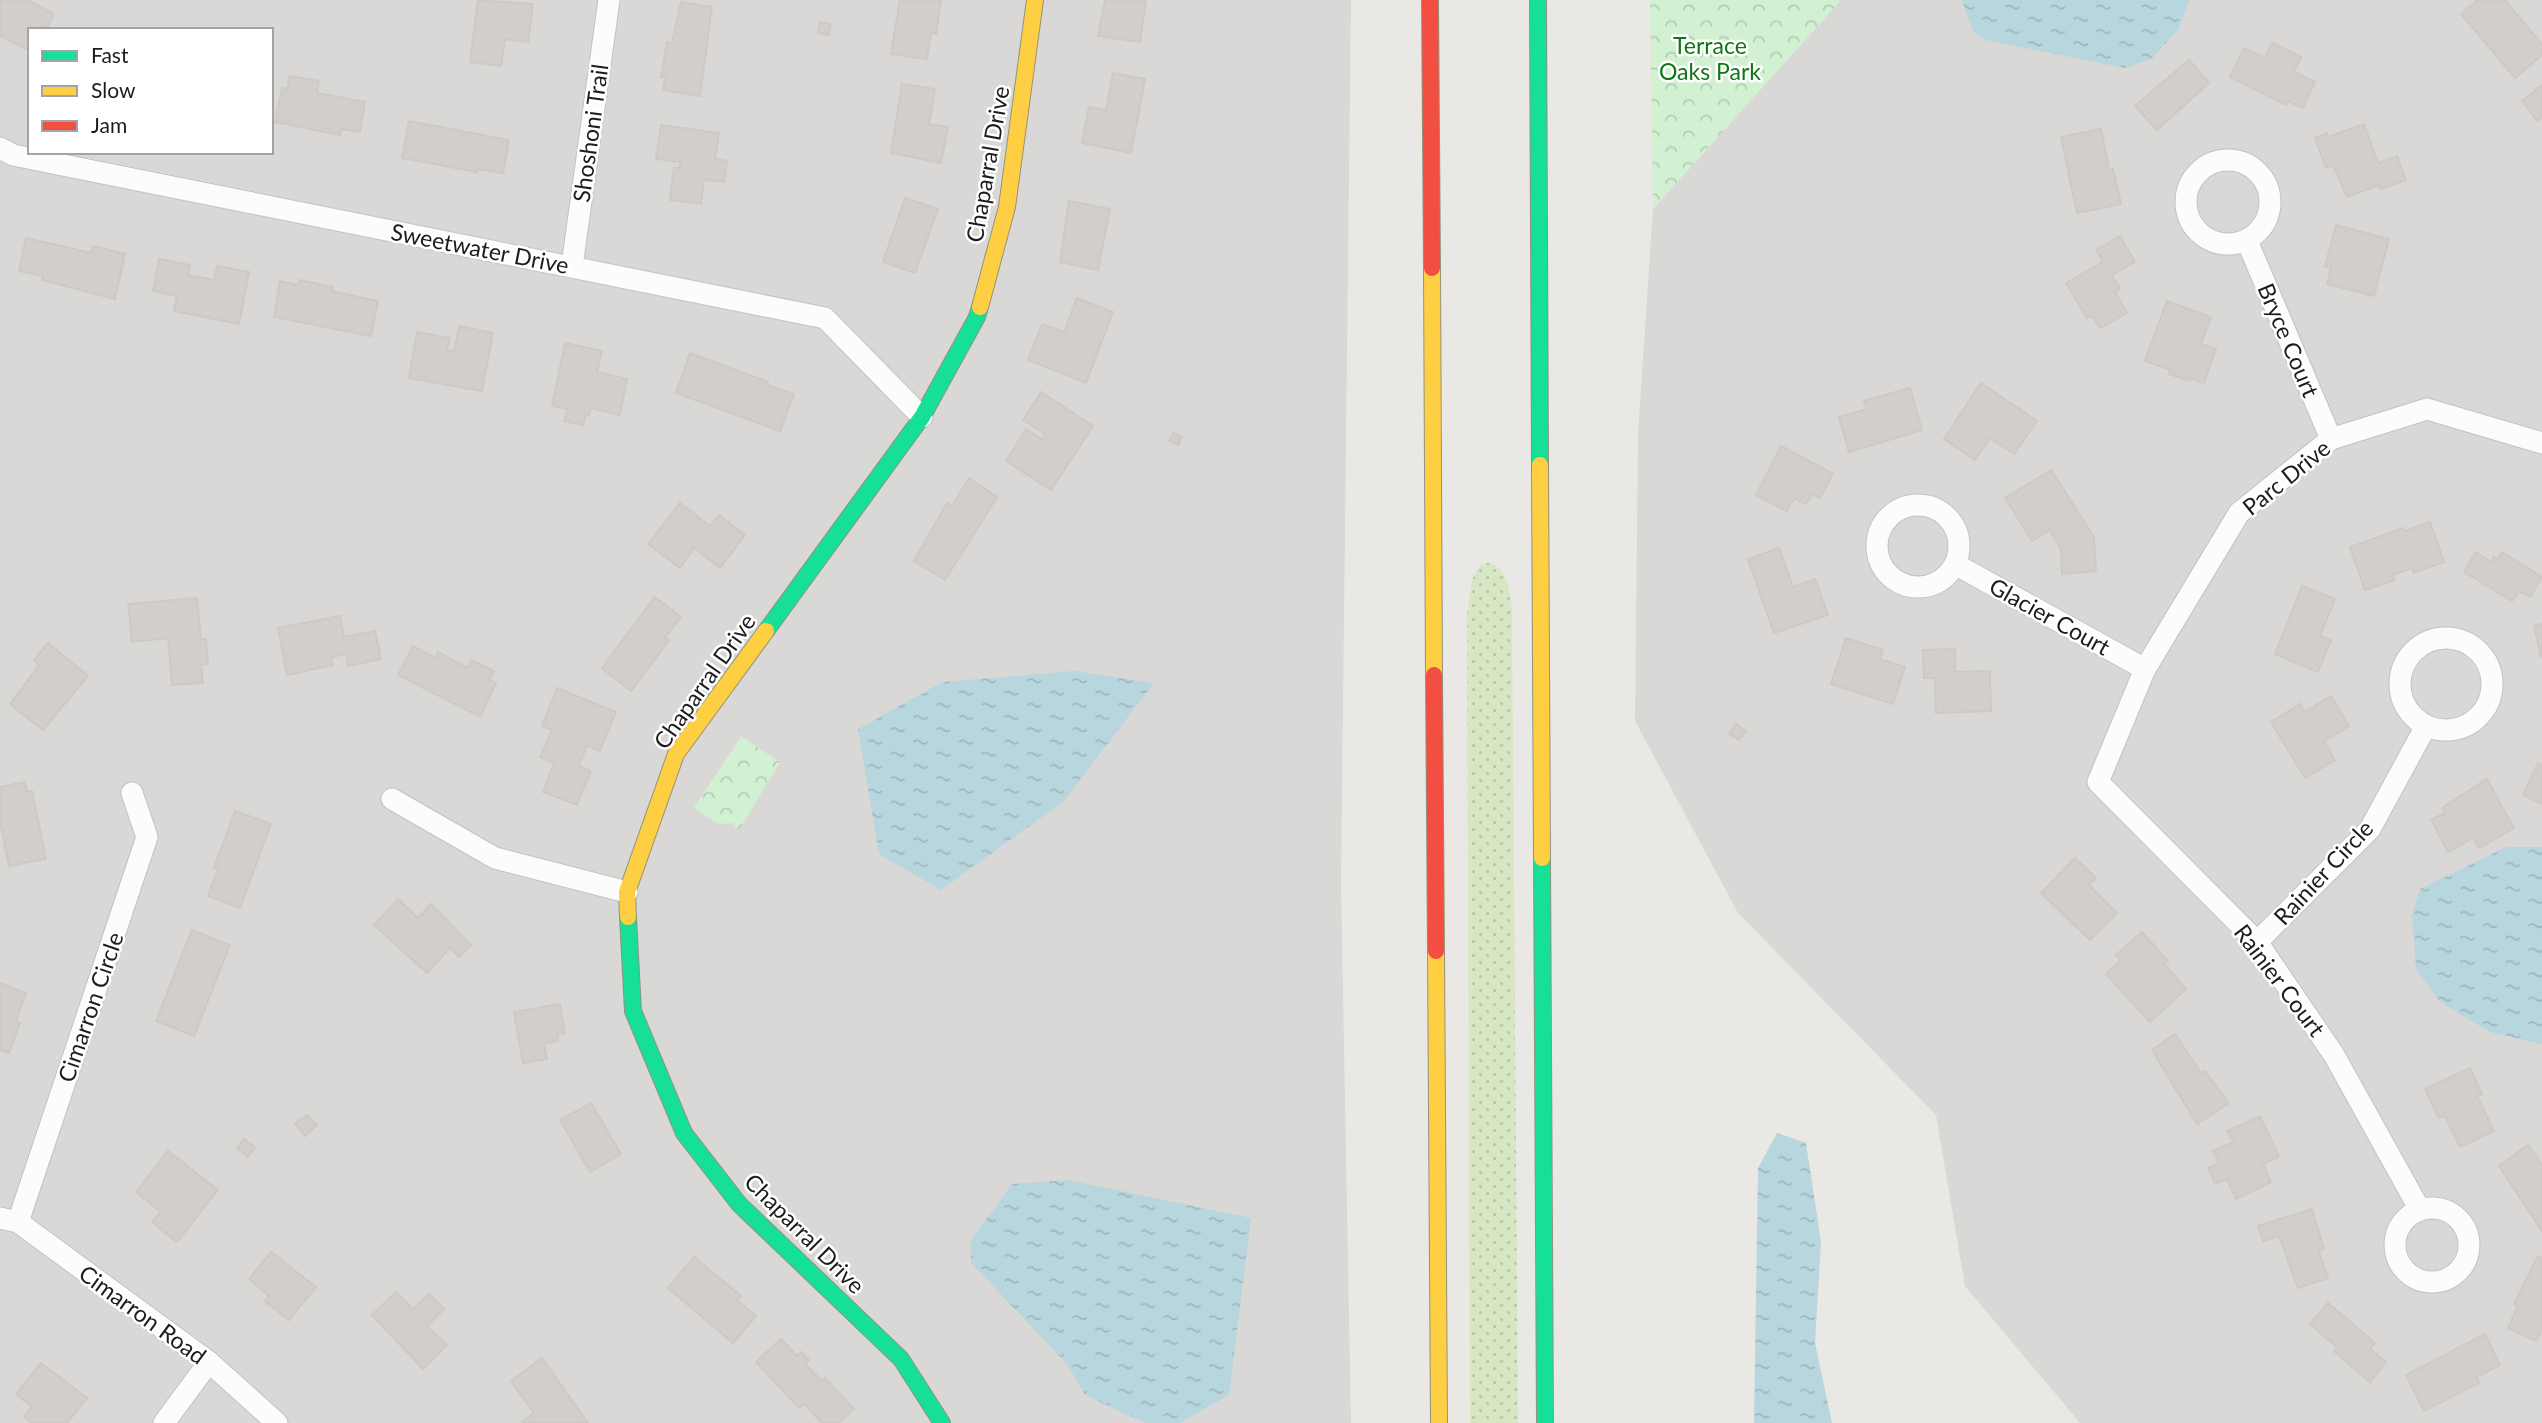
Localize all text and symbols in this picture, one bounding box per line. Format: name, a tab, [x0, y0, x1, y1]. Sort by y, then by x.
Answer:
legend	[28, 28, 273, 154]
park label: Terrace Oaks Park	[1659, 31, 1761, 85]
text: Fast	[91, 42, 129, 67]
street label: Shoshoni Trail	[566, 62, 614, 204]
text: Slow	[91, 77, 136, 102]
street label: Chaparral Drive	[959, 84, 1015, 244]
text: Jam	[91, 112, 127, 137]
street label: Sweetwater Drive	[389, 217, 571, 279]
street label: Bryce Court	[2252, 279, 2326, 402]
street label: Parc Drive	[2237, 433, 2335, 521]
street label: Glacier Court	[1985, 571, 2116, 661]
street label: Chaparral Drive	[647, 608, 761, 754]
street label: Rainier Circle	[2267, 814, 2379, 930]
street label: Rainier Court	[2229, 918, 2332, 1042]
street label: Cimarron Circle	[51, 928, 129, 1086]
street label: Chaparral Drive	[739, 1167, 871, 1299]
street label: Cimarron Road	[74, 1259, 212, 1369]

